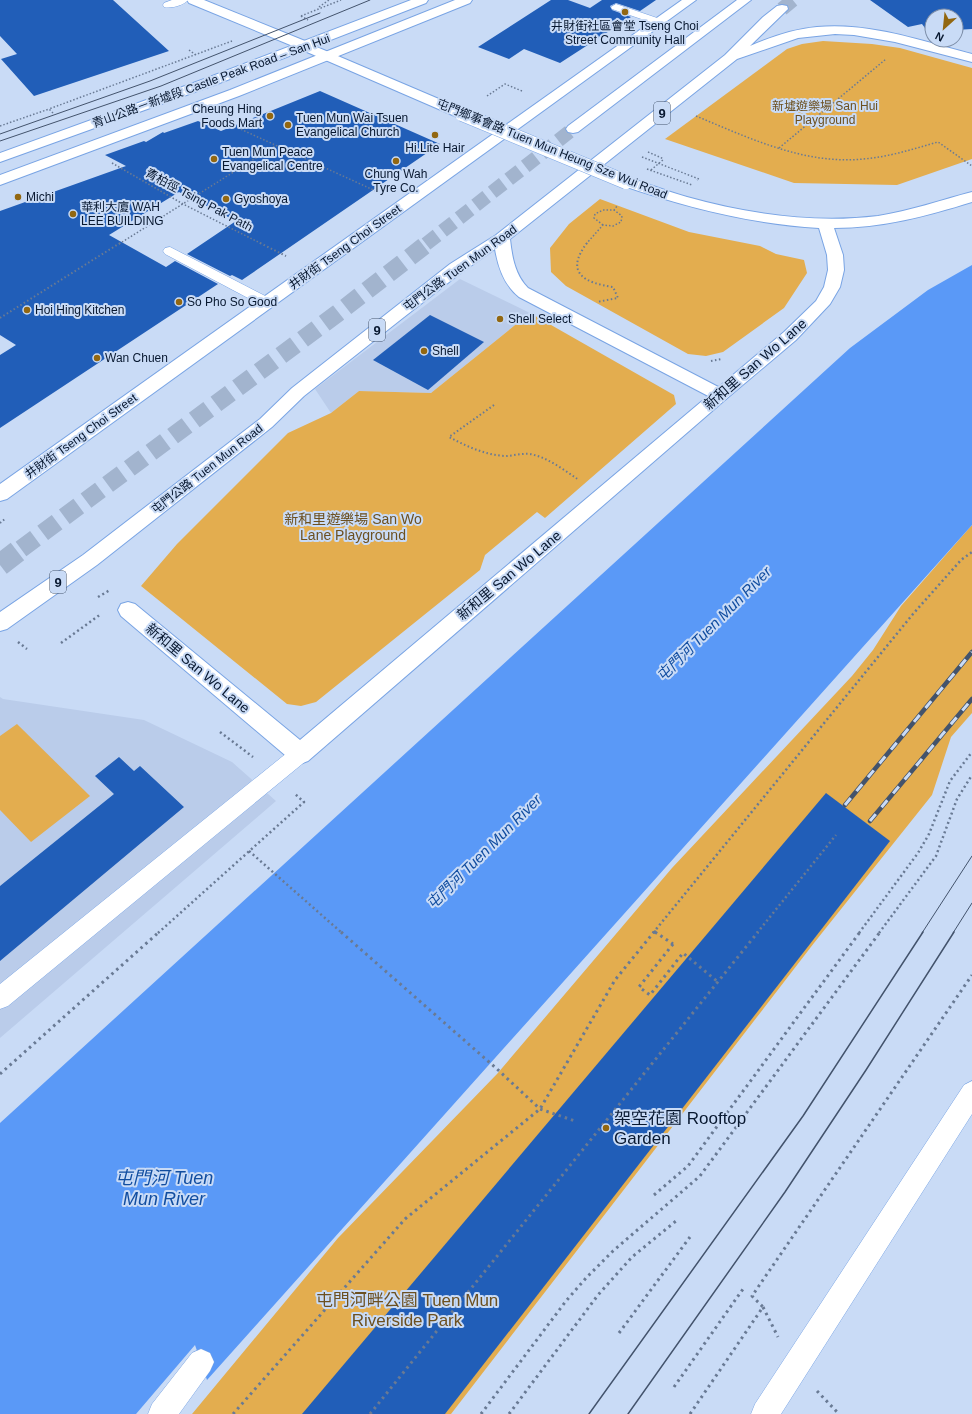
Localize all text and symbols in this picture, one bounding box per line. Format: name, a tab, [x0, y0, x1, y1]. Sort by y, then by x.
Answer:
marker: 井財街社區會堂 Tseng Choi Street Community Hall	[620, 7, 630, 17]
north arrow	[924, 8, 964, 48]
place label: 井財街社區會堂 Tseng Choi Street Community Hall	[551, 19, 699, 47]
text: N	[933, 30, 946, 44]
street label: 青山公路－新墟段 Castle Peak Road – San Hui	[90, 31, 332, 131]
street label: 屯門鄉事會路 Tuen Mun Heung Sze Wui Road	[435, 96, 669, 202]
park label: 新墟遊樂場 San Hui Playground	[772, 99, 878, 127]
place label: Cheung Hing Foods Mart	[192, 102, 263, 130]
road number: 9	[654, 102, 670, 124]
marker: Cheung Hing Foods Mart	[265, 111, 275, 121]
place label: Tuen Mun Wai Tsuen Evangelical Church	[296, 111, 408, 139]
marker: Tuen Mun Wai Tsuen Evangelical Church	[283, 120, 293, 130]
marker: Hi.Lite Hair	[430, 130, 440, 140]
place label: Hi.Lite Hair	[405, 141, 465, 155]
place label: Tuen Mun Peace Evangelical Centre	[222, 145, 323, 173]
marker: Tuen Mun Peace Evangelical Centre	[209, 154, 219, 164]
marker: Chung Wah Tyre Co.	[391, 156, 401, 166]
street label: 青柏徑 Tsing Pak Path	[143, 166, 255, 234]
place label: Chung Wah Tyre Co.	[365, 167, 427, 195]
place label: Michi	[26, 190, 54, 204]
marker: Michi	[13, 192, 23, 202]
place label: Gyoshoya	[234, 192, 288, 206]
marker: Gyoshoya	[221, 194, 231, 204]
place label: 華利大廈 WAH LEE BUILDING	[81, 200, 164, 228]
street label: 井財街 Tseng Choi Street	[286, 201, 404, 292]
marker: 華利大廈 WAH LEE BUILDING	[68, 209, 78, 219]
street label: 屯門公路 Tuen Mun Road	[400, 222, 520, 314]
place label: So Pho So Good	[187, 295, 277, 309]
marker: So Pho So Good	[174, 297, 184, 307]
place label: Hoi Hing Kitchen	[35, 303, 124, 317]
marker: Hoi Hing Kitchen	[22, 305, 32, 315]
place label: Shell Select	[508, 312, 572, 326]
marker: Shell Select	[495, 314, 505, 324]
street label: 新和里 San Wo Lane	[701, 315, 810, 413]
road number: 9	[369, 319, 385, 341]
place label: Shell	[432, 344, 459, 358]
marker: Shell	[419, 346, 429, 356]
place label: Wan Chuen	[105, 351, 168, 365]
marker: Wan Chuen	[92, 353, 102, 363]
street label: 井財街 Tseng Choi Street	[22, 390, 140, 481]
street label: 屯門公路 Tuen Mun Road	[149, 421, 265, 517]
park label: 新和里遊樂場 San Wo Lane Playground	[284, 511, 422, 543]
street label: 新和里 San Wo Lane	[454, 527, 564, 623]
water label: 屯門河 Tuen Mun River	[653, 562, 775, 684]
road number: 9	[50, 571, 66, 593]
street label: 新和里 San Wo Lane	[143, 620, 253, 716]
water label: 屯門河 Tuen Mun River	[423, 790, 545, 912]
place label: 架空花園 Rooftop Garden	[614, 1109, 746, 1148]
marker: 架空花園 Rooftop Garden	[601, 1123, 611, 1133]
water label: 屯門河 Tuen Mun River	[115, 1168, 213, 1209]
park label: 屯門河畔公園 Tuen Mun Riverside Park	[316, 1291, 498, 1330]

